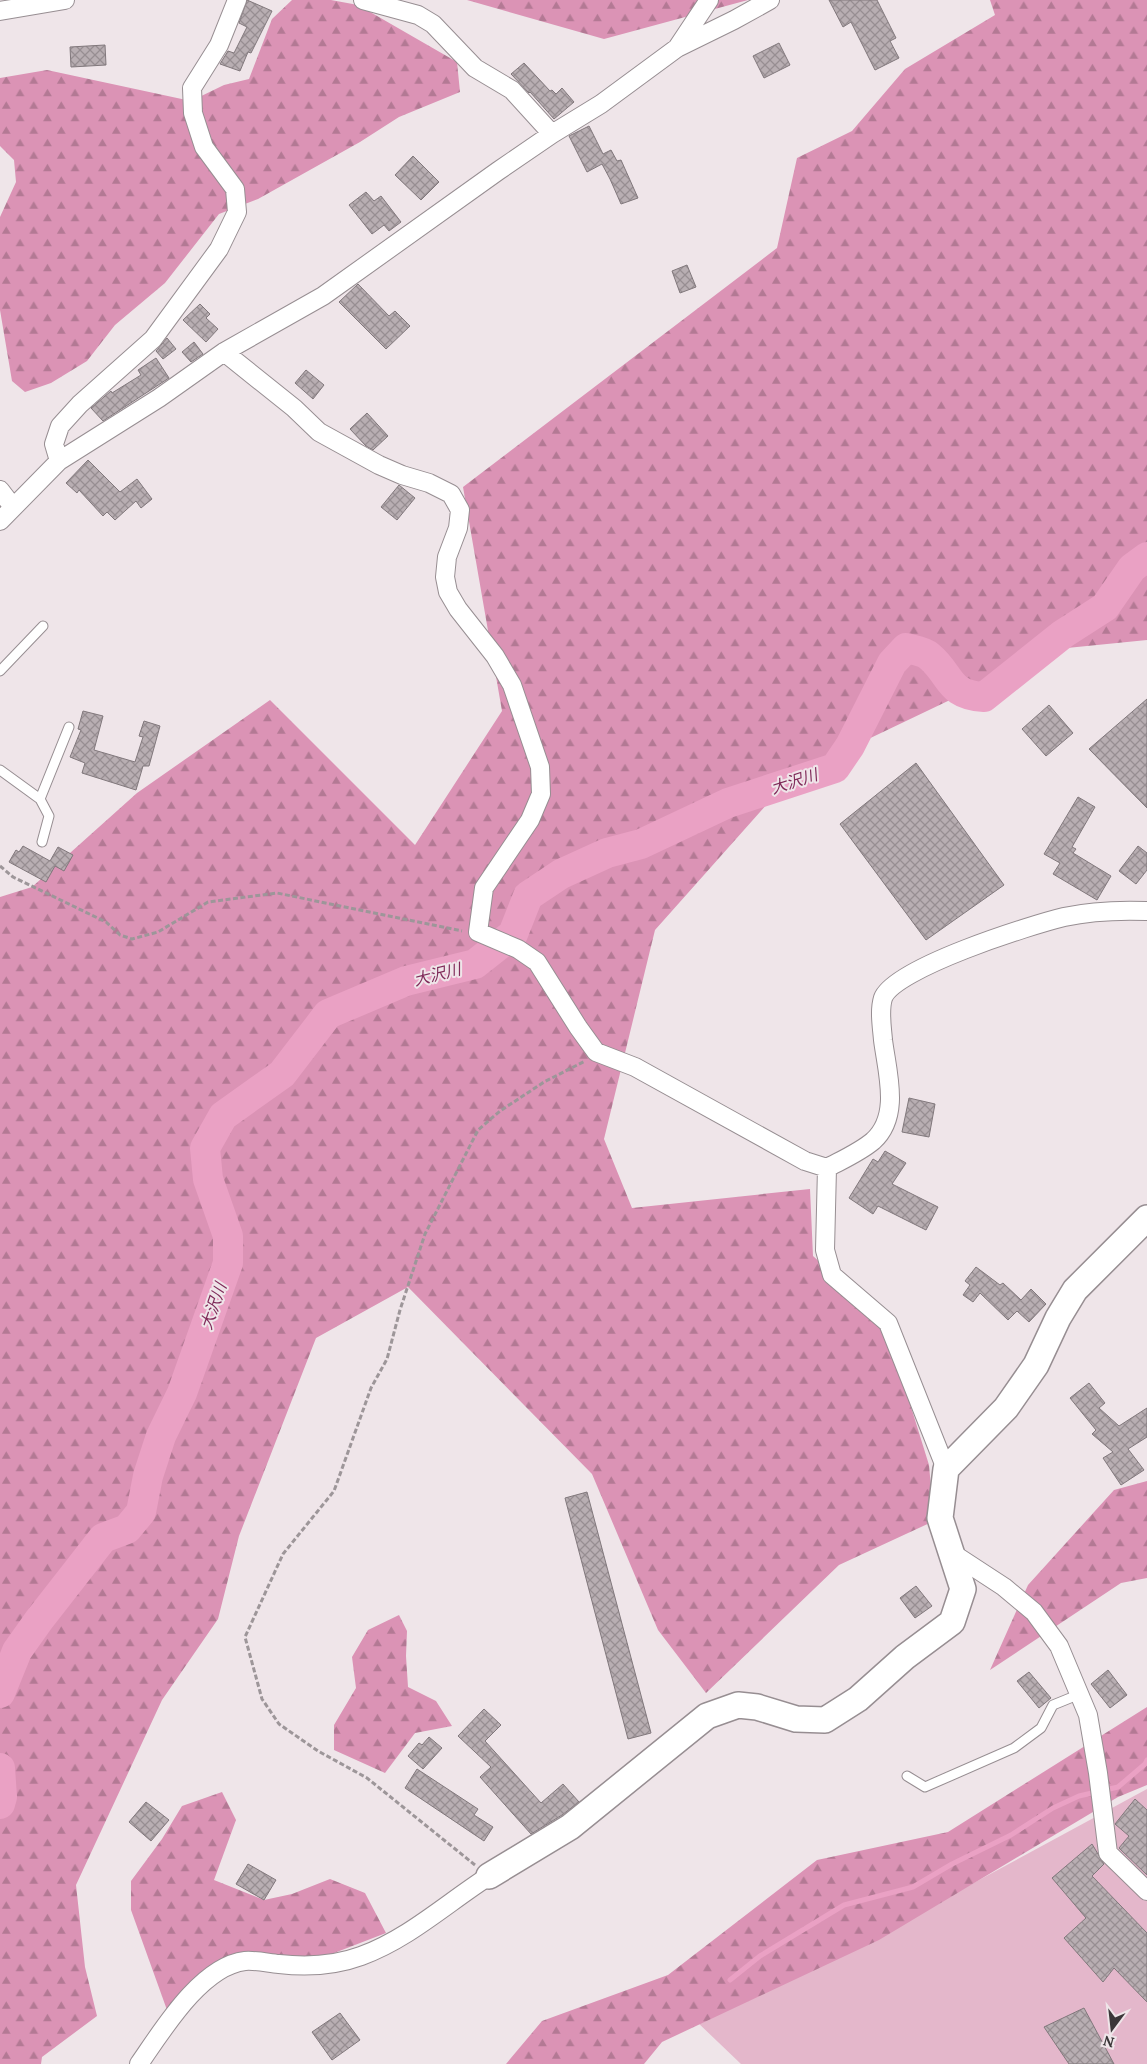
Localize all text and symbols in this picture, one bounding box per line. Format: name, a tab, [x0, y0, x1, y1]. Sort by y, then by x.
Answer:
water label: 大沢川	[768, 763, 822, 798]
water label: 大沢川	[411, 958, 465, 990]
water label: 大沢川	[196, 1278, 231, 1332]
north arrow	[1087, 2004, 1137, 2054]
text: N	[1101, 2031, 1116, 2052]

